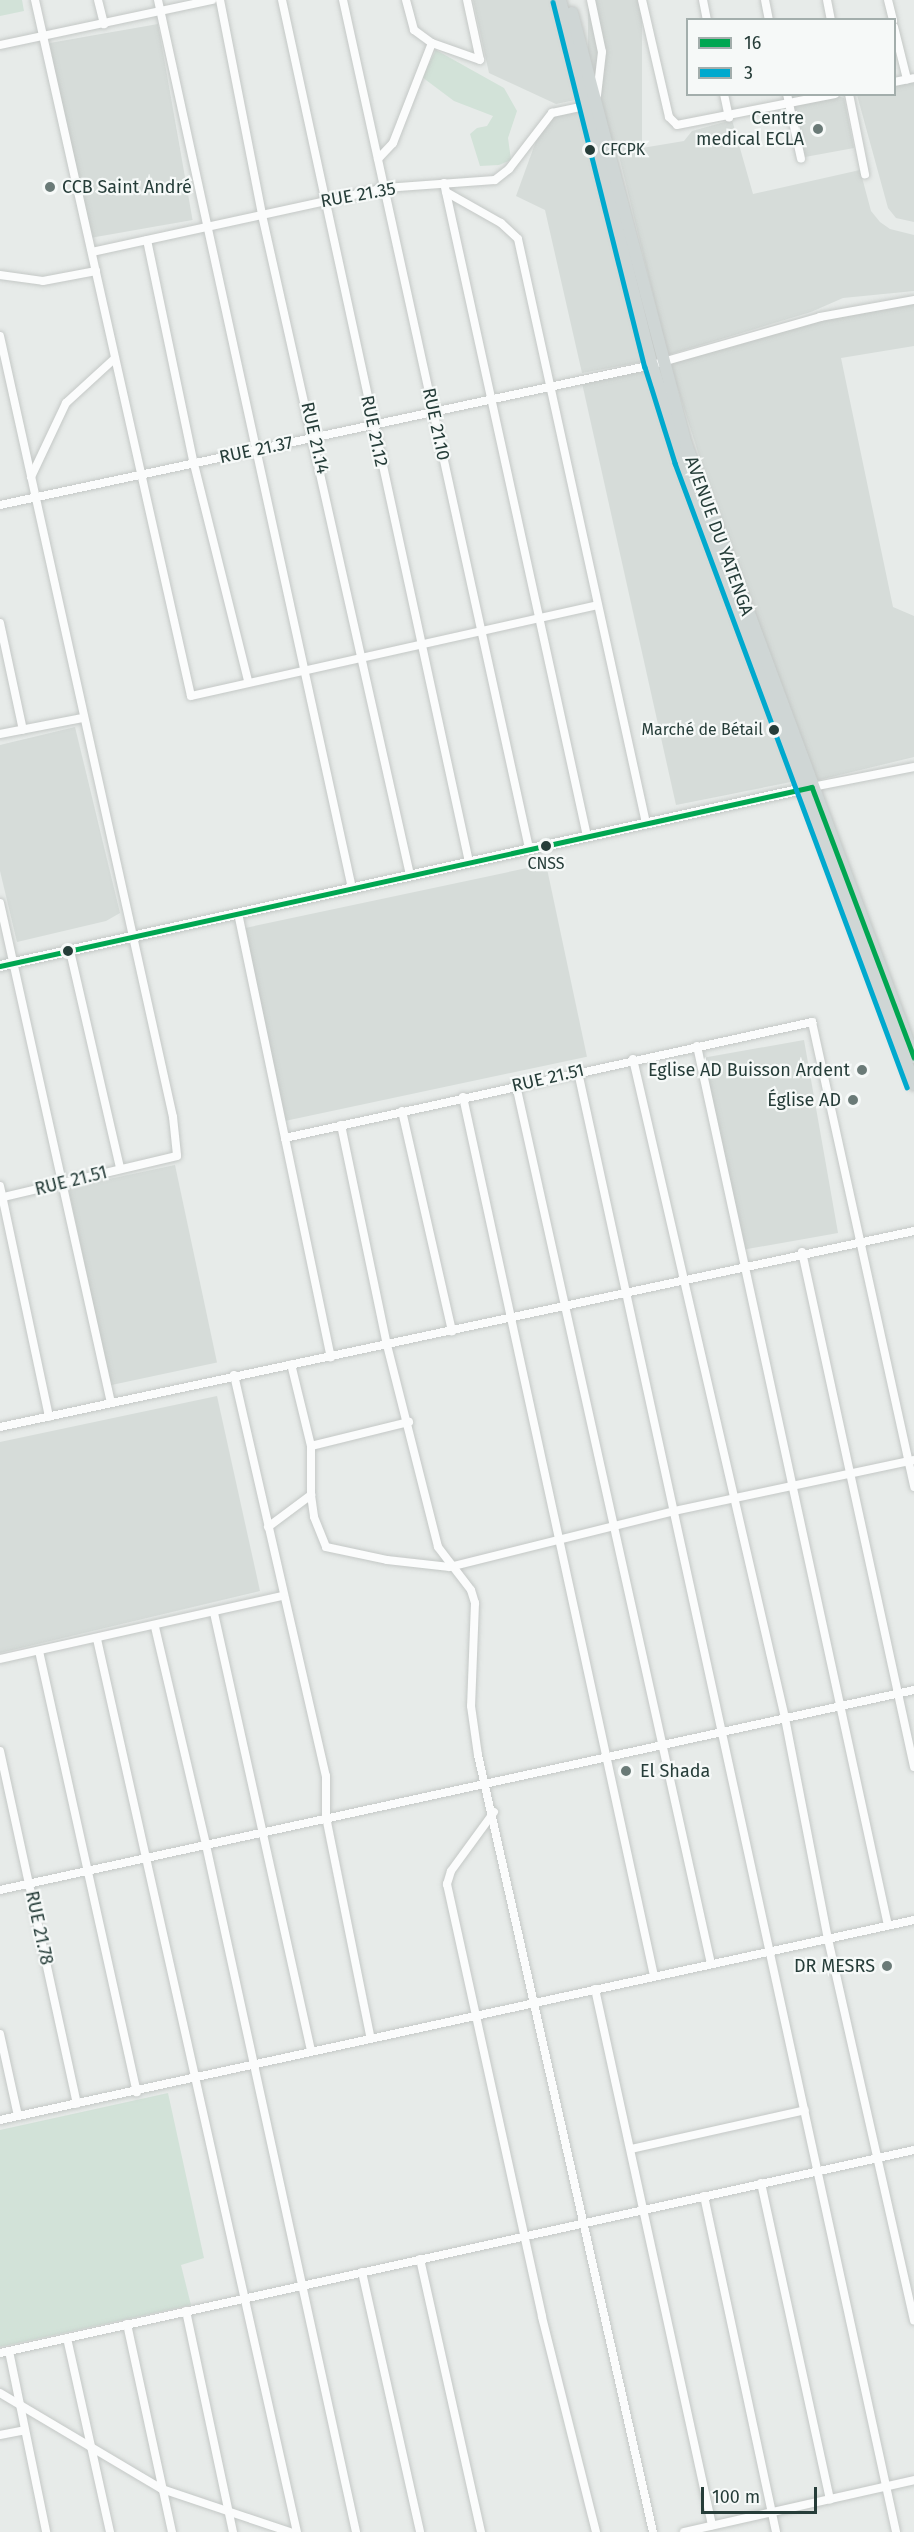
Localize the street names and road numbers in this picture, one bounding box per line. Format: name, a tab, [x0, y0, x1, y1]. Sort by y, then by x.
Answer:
street label: RUE 21.35	[319, 178, 397, 212]
street label: RUE 21.10	[418, 386, 454, 462]
street label: RUE 21.12	[356, 393, 392, 469]
street label: RUE 21.14	[296, 400, 334, 476]
street label: RUE 21.37	[217, 432, 295, 468]
street label: AVENUE DU YATENGA	[680, 453, 758, 619]
street label: RUE 21.51	[510, 1059, 586, 1097]
street label: RUE 21.51	[33, 1162, 109, 1200]
street label: RUE 21.78	[21, 1889, 57, 1967]

